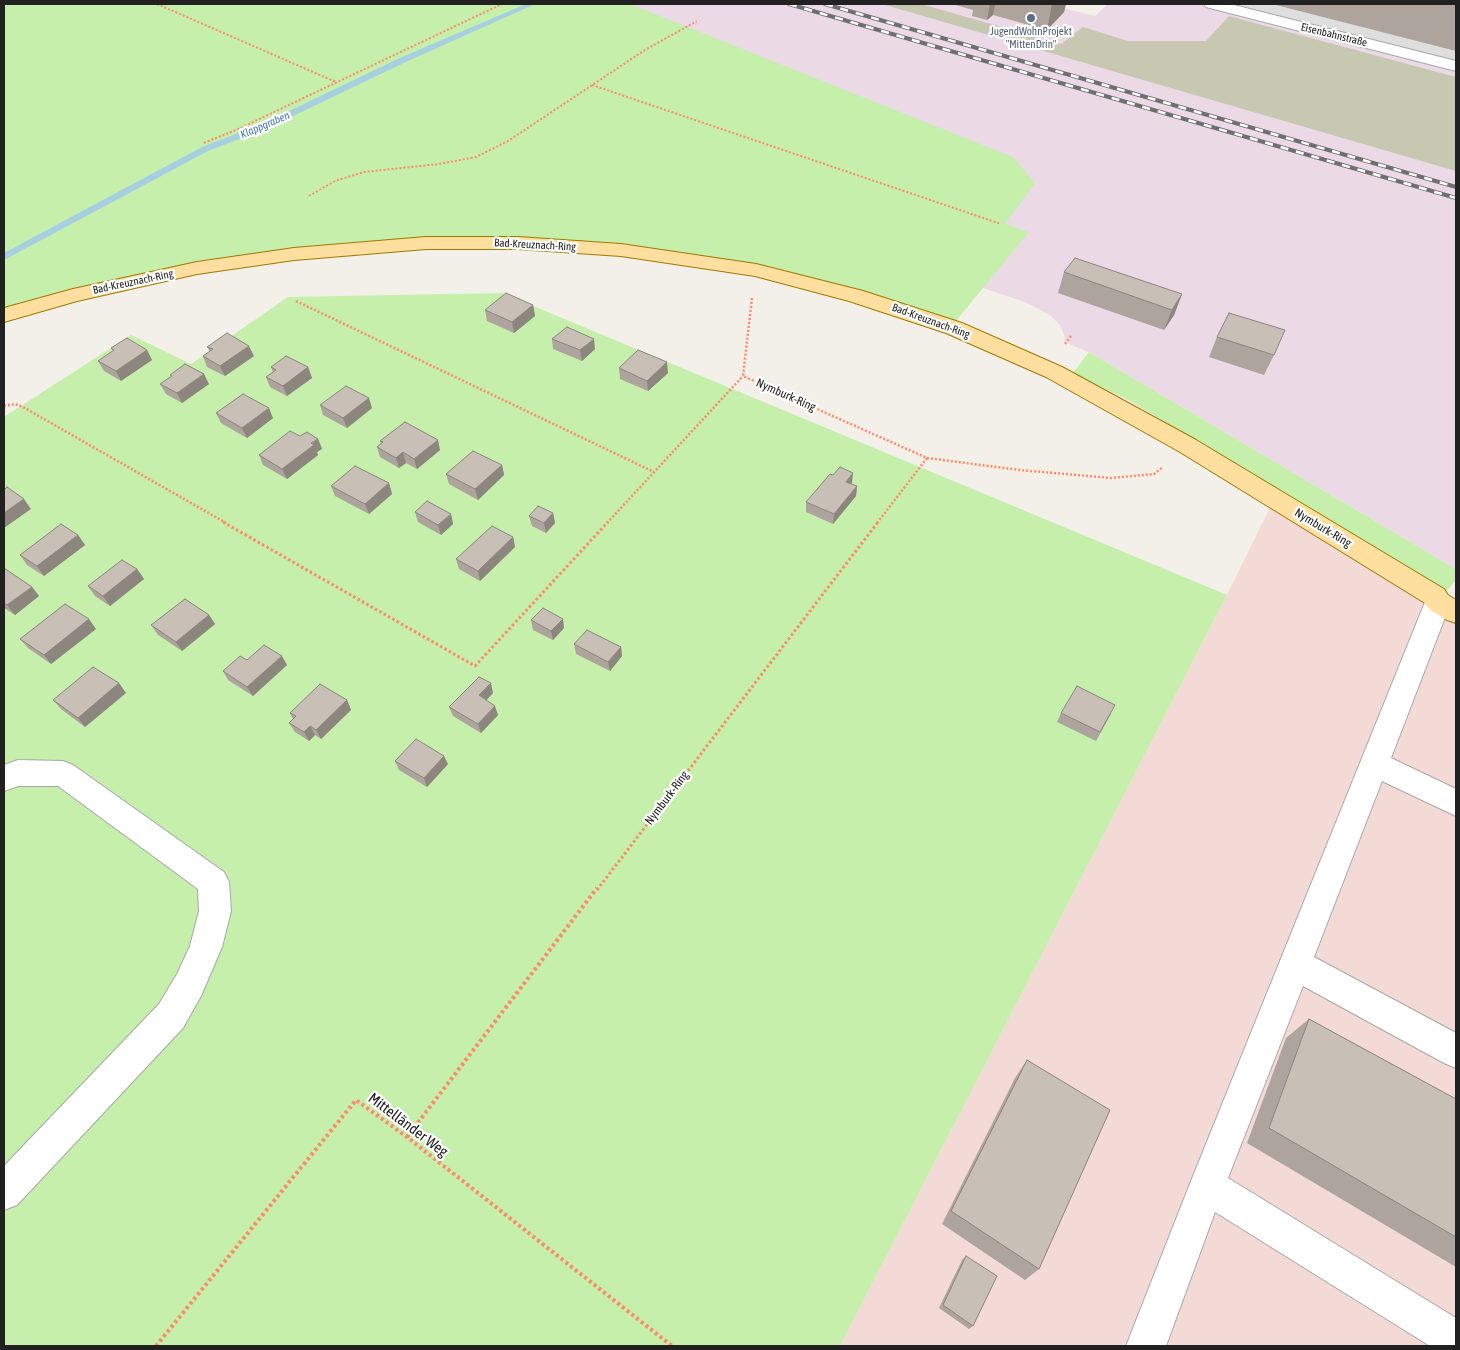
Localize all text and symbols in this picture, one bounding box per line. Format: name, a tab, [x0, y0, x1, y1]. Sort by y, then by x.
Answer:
marker: JugendWohnProjekt "MittenDrin"	[1025, 12, 1037, 24]
street label: Eisenbahnstraße	[1300, 20, 1368, 50]
place label: JugendWohnProjekt "MittenDrin"	[990, 25, 1072, 51]
water label: Klappgraben	[238, 109, 292, 141]
street label: Bad-Kreuznach-Ring	[494, 236, 576, 254]
street label: Bad-Kreuznach-Ring	[92, 267, 174, 297]
street label: Bad-Kreuznach-Ring	[890, 301, 972, 341]
street label: Nymburk-Ring	[754, 375, 818, 415]
street label: Nymburk-Ring	[1292, 505, 1354, 551]
street label: Nymburk-Ring	[642, 768, 692, 828]
street label: Mittelländer Weg	[365, 1089, 451, 1161]

